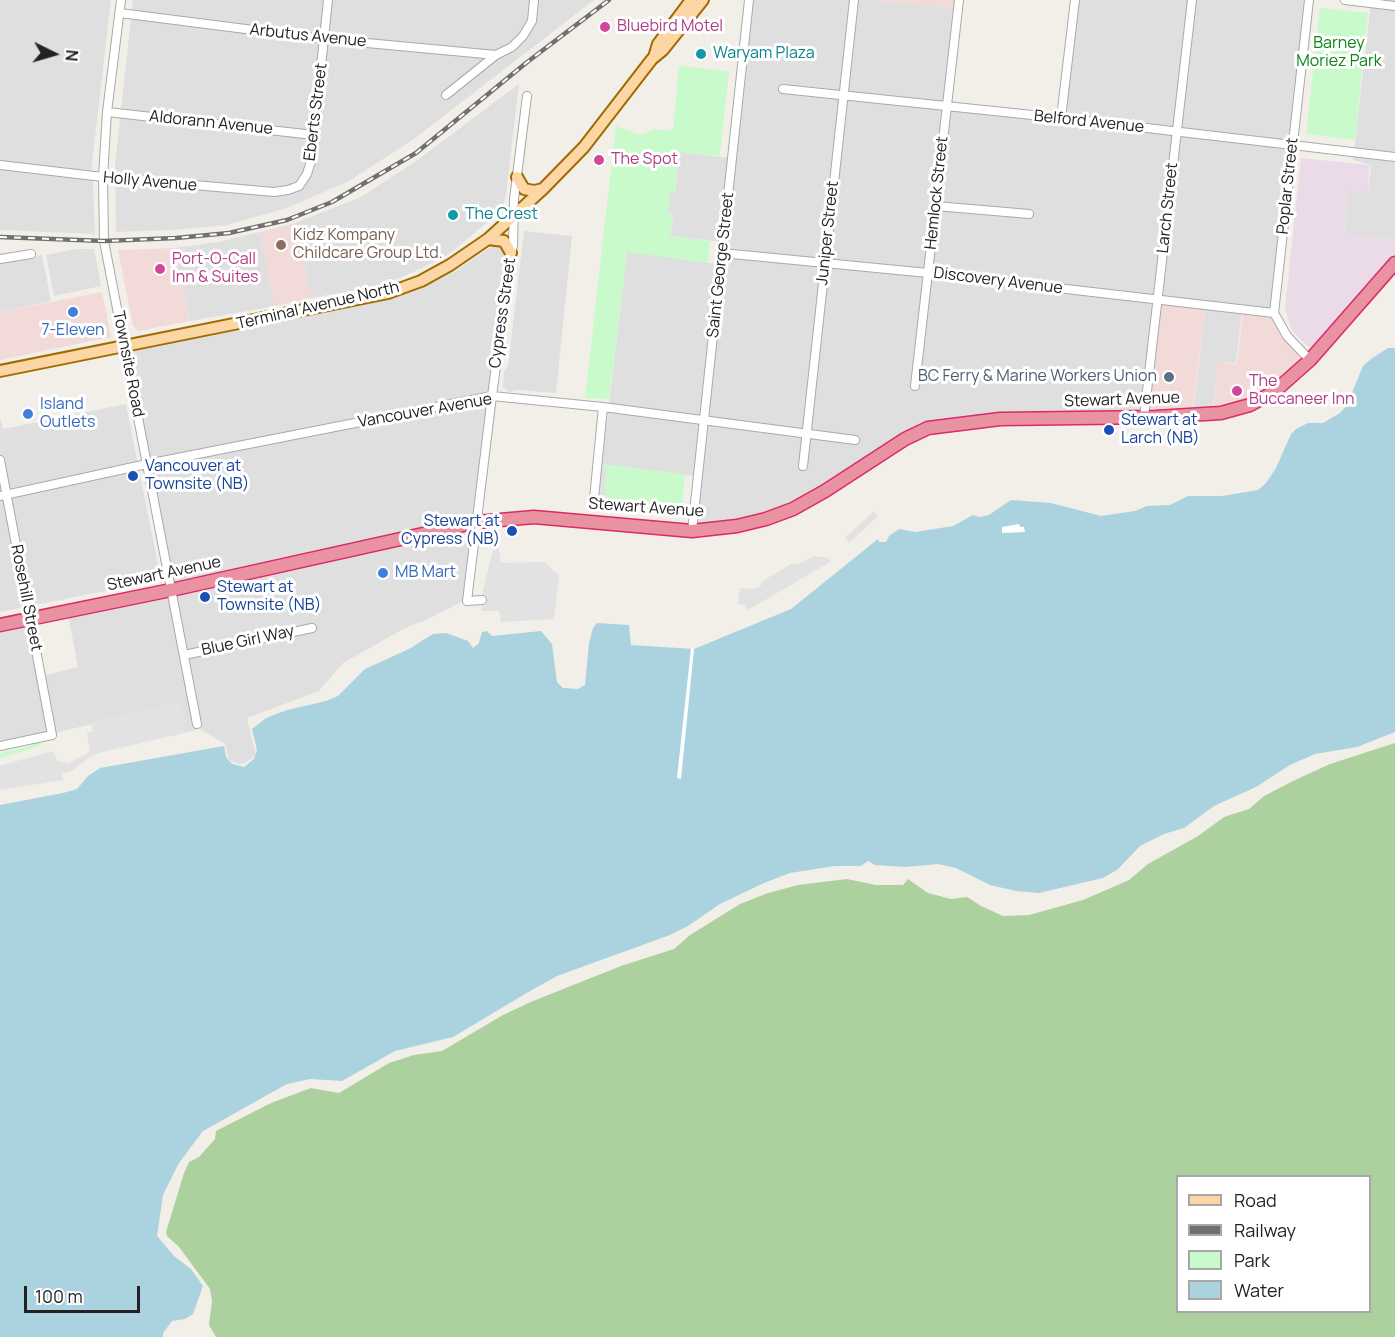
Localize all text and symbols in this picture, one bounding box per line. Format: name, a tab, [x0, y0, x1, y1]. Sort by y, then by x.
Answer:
place label: Bluebird Motel	[617, 17, 723, 37]
street label: Arbutus Avenue	[249, 20, 367, 52]
marker: Bluebird Motel	[598, 20, 612, 34]
north arrow	[24, 24, 84, 84]
park label: Barney Moriez Park	[1296, 34, 1382, 72]
place label: Waryam Plaza	[713, 44, 815, 64]
marker: Waryam Plaza	[694, 47, 708, 61]
text: N	[60, 49, 83, 62]
street label: Eberts Street	[300, 62, 332, 162]
street label: Aldorann Avenue	[148, 107, 274, 139]
street label: Belford Avenue	[1033, 107, 1145, 137]
street label: Hemlock Street	[922, 135, 952, 251]
street label: Poplar Street	[1273, 137, 1303, 235]
place label: The Spot	[611, 150, 678, 170]
marker: The Spot	[592, 153, 606, 167]
street label: Larch Street	[1154, 162, 1182, 254]
street label: Holly Avenue	[102, 168, 198, 196]
street label: Juniper Street	[813, 180, 843, 286]
street label: Saint George Street	[704, 191, 738, 339]
place label: The Crest	[465, 205, 538, 225]
marker: The Crest	[446, 208, 460, 222]
place label: Kidz Kompany Childcare Group Ltd.	[293, 226, 443, 264]
marker: Kidz Kompany Childcare Group Ltd.	[274, 238, 288, 252]
place label: Port-O-Call Inn & Suites	[172, 250, 259, 288]
street label: Cypress Street	[486, 257, 520, 369]
marker: Port-O-Call Inn & Suites	[153, 262, 167, 276]
street label: Discovery Avenue	[932, 264, 1064, 298]
street label: Terminal Avenue North	[235, 278, 401, 334]
marker: 7-Eleven	[66, 305, 80, 319]
street label: Townsite Road	[108, 309, 148, 419]
place label: 7-Eleven	[42, 321, 104, 341]
place label: BC Ferry & Marine Workers Union	[918, 367, 1157, 387]
marker: BC Ferry & Marine Workers Union	[1162, 370, 1176, 384]
place label: The Buccaneer Inn	[1249, 372, 1354, 410]
marker: The Buccaneer Inn	[1230, 384, 1244, 398]
street label: Stewart Avenue	[1064, 388, 1180, 412]
street label: Vancouver Avenue	[356, 390, 494, 432]
place label: Island Outlets	[40, 395, 95, 433]
marker: Island Outlets	[21, 407, 35, 421]
place label: Stewart at Larch (NB)	[1121, 411, 1200, 449]
marker: Stewart at Larch (NB)	[1102, 423, 1116, 437]
place label: Vancouver at Townsite (NB)	[145, 457, 249, 495]
marker: Vancouver at Townsite (NB)	[126, 469, 140, 483]
street label: Stewart Avenue	[588, 494, 704, 522]
place label: Stewart at Cypress (NB)	[401, 512, 500, 550]
marker: Stewart at Cypress (NB)	[505, 524, 519, 538]
street label: Rosehill Street	[6, 543, 46, 653]
street label: Stewart Avenue	[105, 553, 223, 595]
place label: MB Mart	[395, 563, 456, 583]
marker: MB Mart	[376, 566, 390, 580]
place label: Stewart at Townsite (NB)	[217, 578, 321, 616]
marker: Stewart at Townsite (NB)	[198, 590, 212, 604]
street label: Blue Girl Way	[200, 622, 296, 660]
legend	[1176, 1175, 1371, 1313]
text: Road	[1234, 1188, 1277, 1212]
text: Railway	[1234, 1218, 1296, 1242]
text: Park	[1234, 1248, 1270, 1272]
scale bar	[27, 1274, 142, 1312]
text: Water	[1234, 1278, 1284, 1302]
text: 100 m	[35, 1284, 83, 1308]

